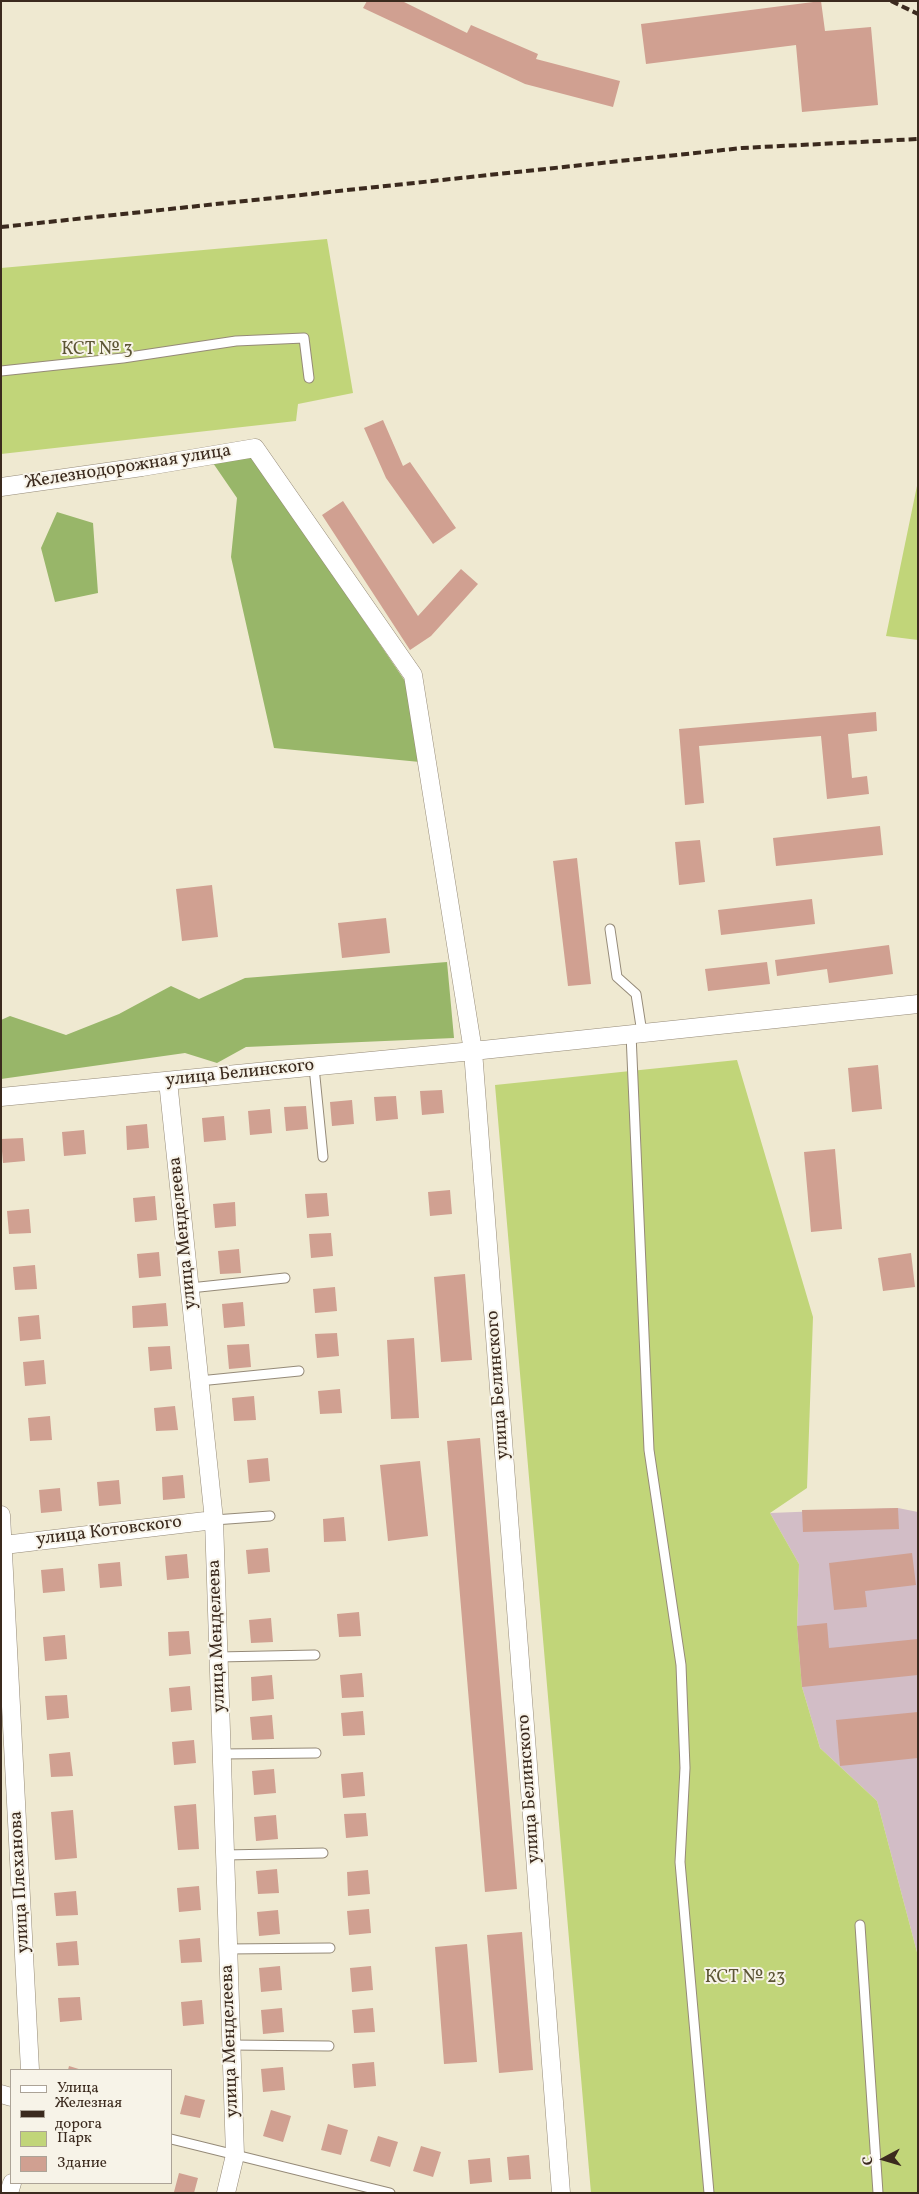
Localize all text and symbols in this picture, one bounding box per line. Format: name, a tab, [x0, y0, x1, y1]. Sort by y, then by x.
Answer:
park label: КСТ № 3	[61, 340, 133, 362]
street label: Железнодорожная улица	[23, 441, 233, 495]
street label: улица Белинского	[165, 1055, 315, 1093]
street label: улица Менделеева	[165, 1156, 203, 1310]
street label: улица Белинского	[483, 1310, 515, 1460]
street label: улица Котовского	[35, 1512, 183, 1552]
street label: улица Менделеева	[205, 1559, 231, 1713]
street label: улица Белинского	[514, 1714, 546, 1864]
street label: улица Плеханова	[6, 1810, 36, 1954]
street label: улица Менделеева	[218, 1964, 244, 2118]
park label: КСТ № 23	[705, 1968, 785, 1990]
legend	[10, 2069, 172, 2184]
text: Улица	[57, 2078, 99, 2099]
text: Железная дорога	[55, 2093, 122, 2135]
text: Парк	[57, 2128, 92, 2149]
north arrow	[859, 2134, 909, 2184]
text: Здание	[57, 2153, 107, 2174]
text: С	[859, 2155, 879, 2166]

